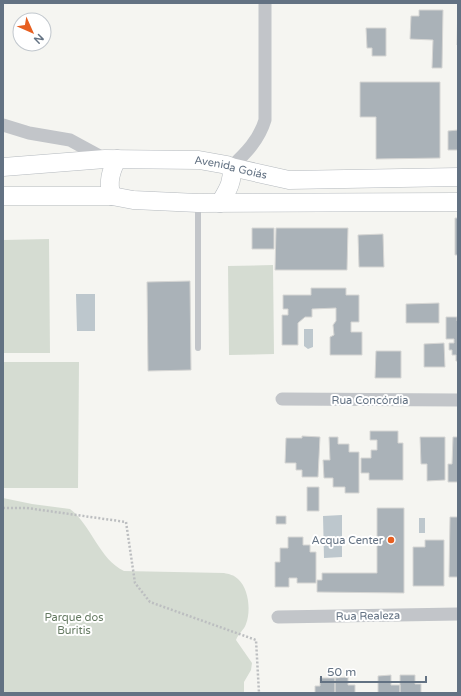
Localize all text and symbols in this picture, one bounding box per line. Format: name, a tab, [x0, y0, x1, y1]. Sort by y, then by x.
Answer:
north arrow	[12, 12, 52, 52]
text: N	[31, 31, 46, 46]
street label: Avenida Goiás	[194, 153, 269, 181]
street label: Rua Concórdia	[332, 394, 408, 407]
place label: Acqua Center	[312, 534, 384, 547]
marker: Acqua Center	[386, 535, 396, 545]
street label: Rua Realeza	[336, 609, 400, 623]
park label: Parque dos Buritis	[45, 611, 103, 637]
scale bar	[321, 658, 426, 684]
text: 50 m	[327, 665, 356, 679]

